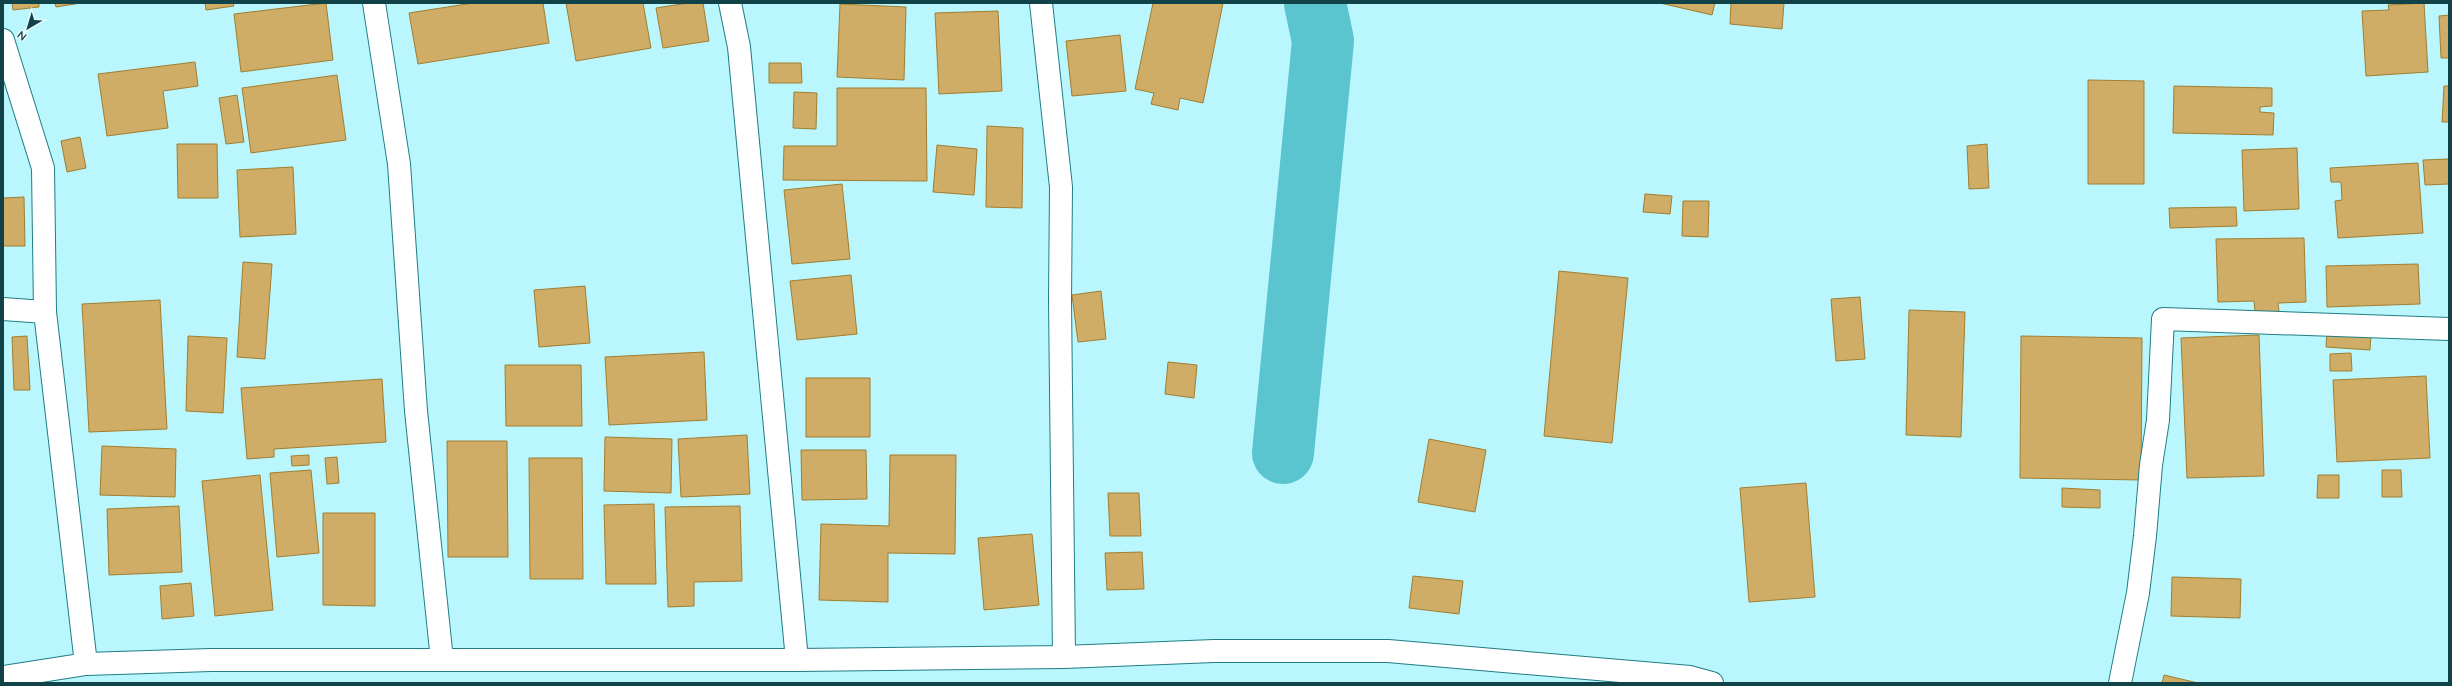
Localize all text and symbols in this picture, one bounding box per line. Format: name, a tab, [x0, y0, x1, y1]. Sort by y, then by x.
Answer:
north arrow	[8, 8, 48, 48]
text: N	[14, 28, 29, 44]

